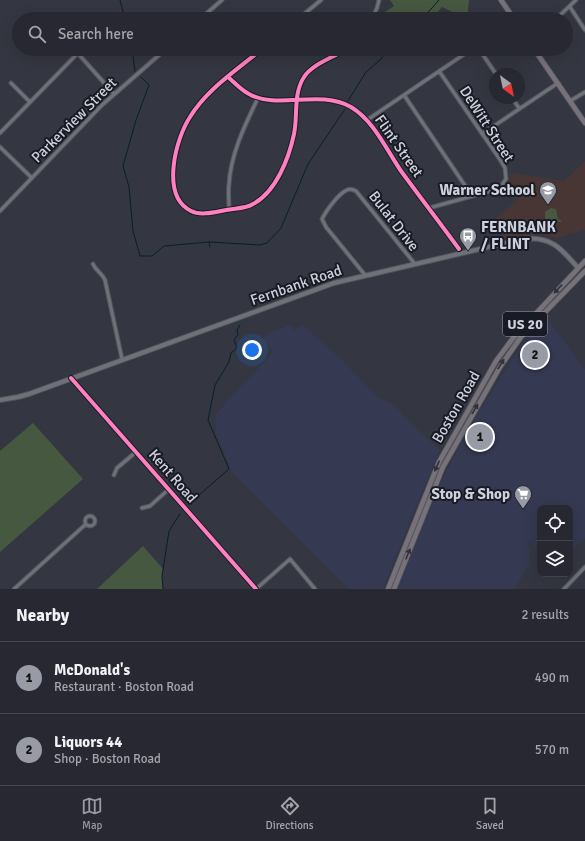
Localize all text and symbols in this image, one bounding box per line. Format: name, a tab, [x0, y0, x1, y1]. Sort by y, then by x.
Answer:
search box	[12, 12, 573, 56]
icon: search	[26, 23, 48, 45]
text: Search here	[58, 25, 134, 43]
north arrow	[489, 68, 525, 104]
street label: Parkerview Street	[28, 74, 120, 166]
street label: DeWitt Street	[456, 83, 518, 165]
street label: Flint Street	[371, 111, 427, 181]
school or university icon: Warner School	[538, 180, 558, 205]
place label: Warner School	[439, 181, 535, 199]
street label: Bulat Drive	[365, 187, 423, 255]
place label: FERNBANK / FLINT	[481, 218, 556, 253]
bus stop icon: FERNBANK / FLINT	[458, 226, 478, 251]
street label: Fernbank Road	[248, 261, 344, 309]
one-way arrow	[553, 284, 563, 294]
road number: US 20	[503, 312, 547, 336]
your location	[242, 340, 262, 360]
pin: 2	[522, 340, 548, 370]
one-way arrow	[498, 358, 505, 370]
street label: Boston Road	[428, 368, 484, 446]
one-way arrow	[472, 403, 479, 415]
pin: 1	[467, 422, 493, 452]
street label: Kent Road	[145, 446, 201, 506]
one-way arrow	[434, 460, 440, 472]
supermarket icon: Stop & Shop	[513, 484, 533, 509]
place label: Stop & Shop	[431, 485, 510, 503]
map controls	[537, 505, 573, 577]
button: locate	[537, 505, 573, 541]
button: layers	[537, 541, 573, 577]
one-way arrow	[405, 548, 411, 560]
text: Nearby	[16, 605, 69, 626]
text: 2 results	[521, 607, 569, 623]
text: McDonald's	[54, 661, 130, 679]
text: 1	[25, 670, 33, 686]
text: 490 m	[535, 670, 569, 686]
text: Restaurant · Boston Road	[54, 679, 194, 695]
text: Liquors 44	[54, 733, 122, 751]
text: 2	[25, 742, 33, 758]
text: 570 m	[535, 742, 569, 758]
text: Shop · Boston Road	[54, 751, 161, 767]
tab: Map	[81, 795, 103, 832]
tab: Directions	[266, 795, 314, 832]
tab: Saved	[476, 795, 504, 832]

